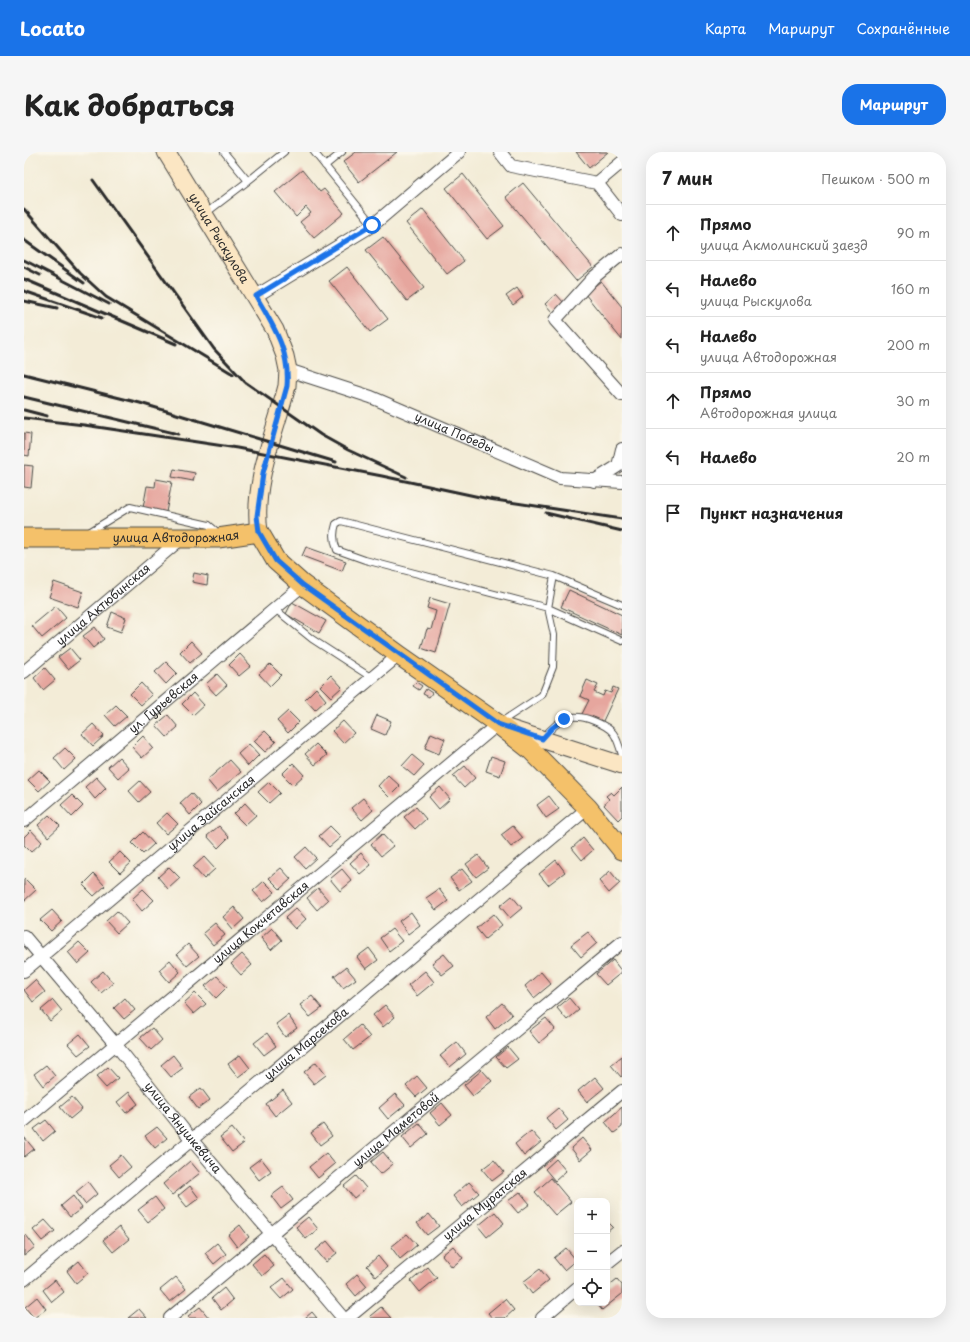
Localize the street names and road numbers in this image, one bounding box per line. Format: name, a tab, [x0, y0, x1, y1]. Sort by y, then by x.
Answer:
street label: улица Рыскулова	[185, 189, 255, 287]
street label: улица Победы	[412, 407, 497, 457]
street label: улица Автодорожная	[113, 525, 240, 546]
street label: улица Актюбинская	[51, 559, 154, 649]
street label: ул. Гурьевская	[124, 667, 202, 737]
street label: улица Зайсанская	[163, 770, 258, 855]
street label: улица Кокчетавская	[208, 876, 312, 967]
street label: улица Марсекова	[259, 1002, 352, 1084]
street label: улица Янушкевича	[141, 1078, 227, 1177]
street label: улица Маметовой	[348, 1088, 442, 1171]
street label: улица Муратская	[438, 1163, 531, 1244]

